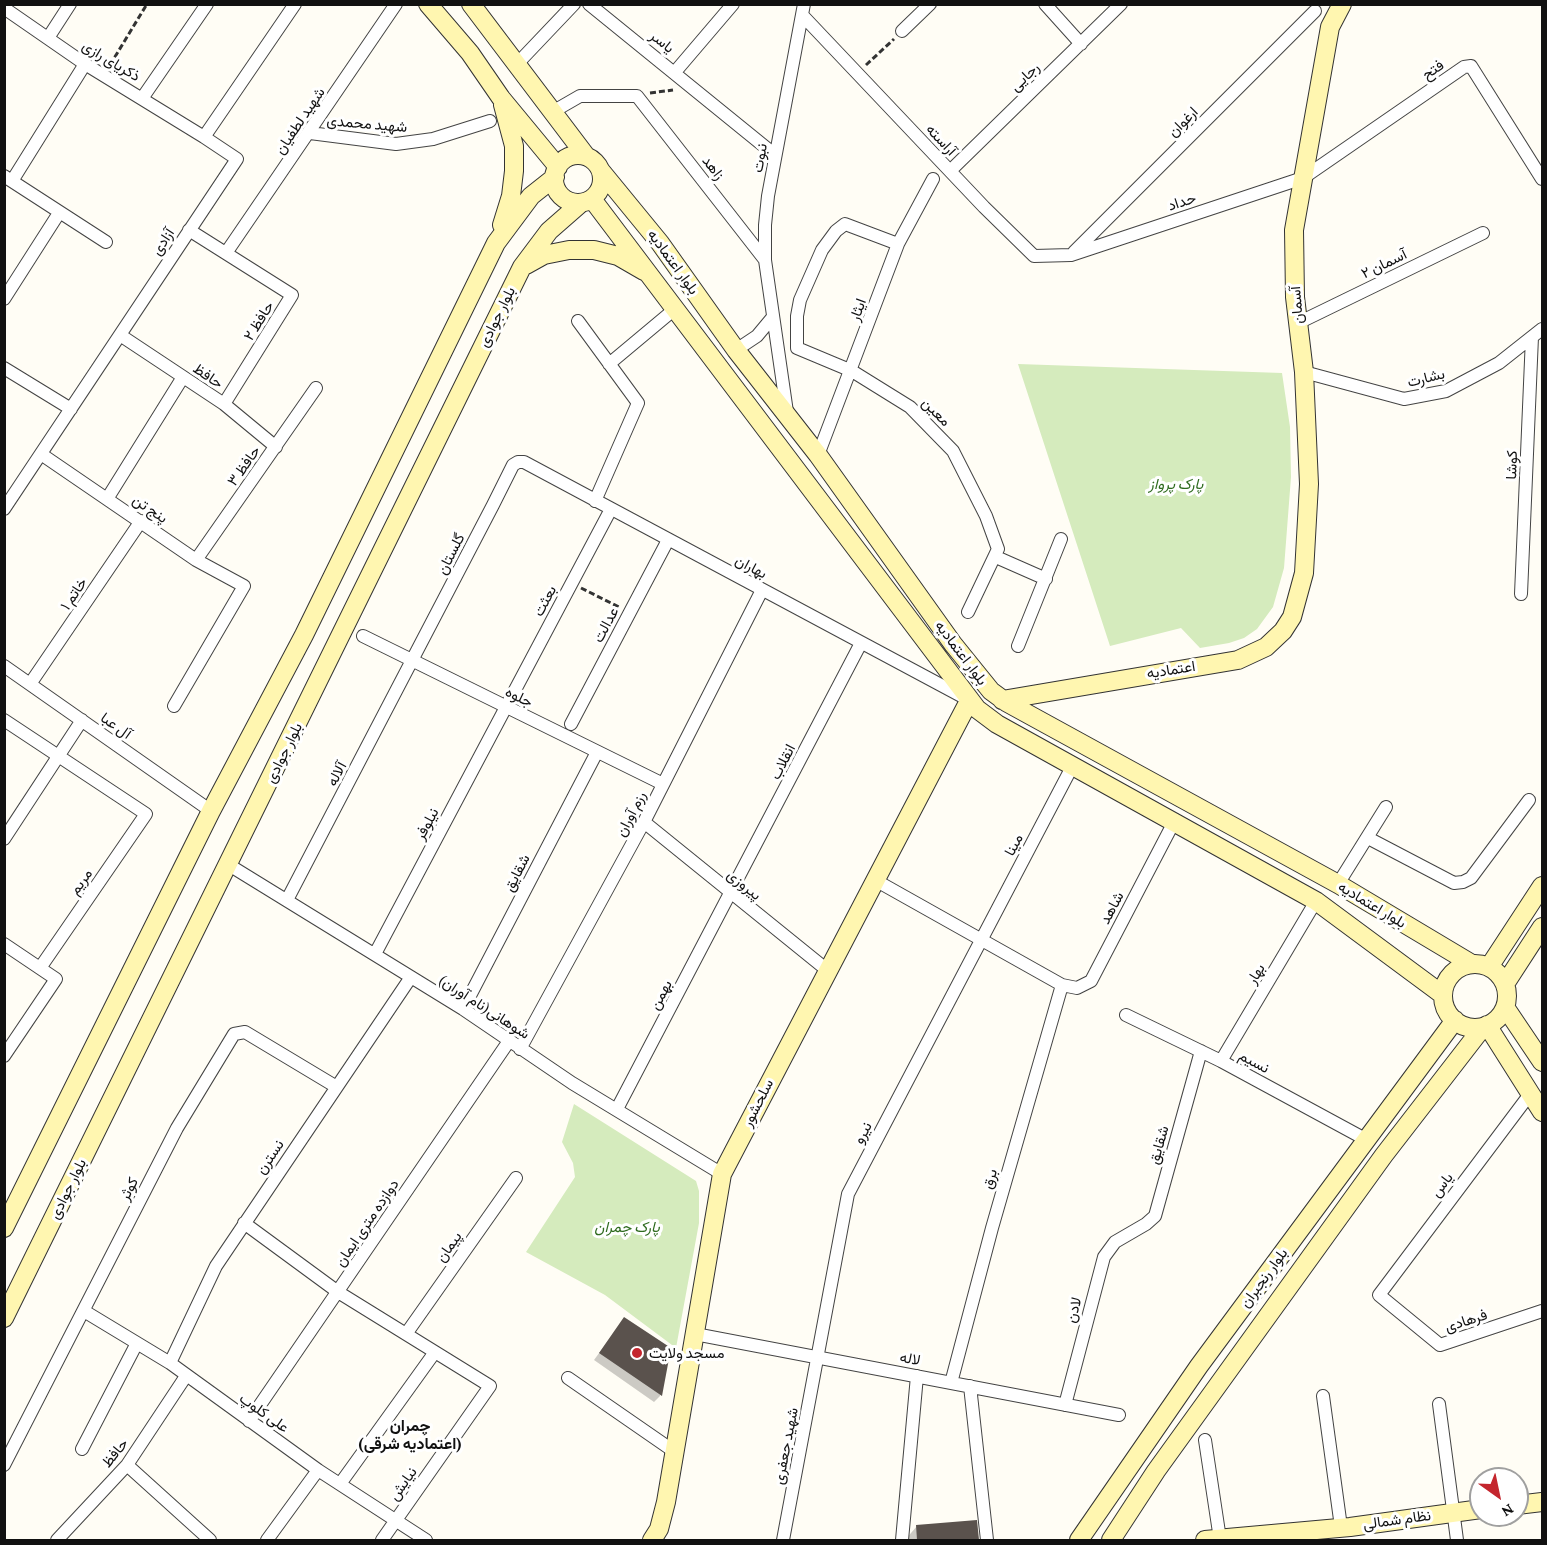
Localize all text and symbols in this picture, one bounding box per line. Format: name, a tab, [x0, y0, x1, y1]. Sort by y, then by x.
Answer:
street label: یاسر	[646, 27, 678, 57]
street label: ذکریای رازی	[79, 37, 143, 85]
street label: فتح	[1419, 56, 1447, 84]
street label: رجایی	[1006, 59, 1044, 95]
street label: شهید لطفیان	[271, 84, 329, 158]
street label: ارغوان	[1164, 103, 1202, 141]
street label: شهید محمدی	[326, 112, 408, 136]
street label: آراسته	[922, 121, 960, 159]
street label: نبوت	[749, 142, 771, 174]
street label: زاهد	[698, 152, 728, 184]
street label: حداد	[1166, 189, 1198, 215]
street label: آزادی	[148, 225, 178, 259]
street label: بلوار اعتمادیه	[643, 226, 703, 298]
street label: آسمان ۲	[1358, 245, 1410, 283]
street label: بلوار جوادی	[475, 284, 519, 350]
street label: آسمان	[1286, 285, 1308, 325]
street label: ایثار	[846, 296, 870, 324]
street label: حافظ ۲	[240, 298, 278, 344]
street label: حافظ	[190, 360, 226, 392]
street label: بشارت	[1405, 365, 1447, 391]
street label: معین	[918, 394, 954, 430]
street label: حافظ ۳	[224, 442, 264, 490]
street label: کوشا	[1502, 450, 1522, 480]
park label: پارک پرواز	[1149, 475, 1203, 493]
street label: پنج تن	[129, 491, 171, 527]
street label: گلستان	[433, 530, 469, 578]
street label: بهاران	[732, 551, 770, 583]
street label: خاتم ۱	[57, 574, 91, 614]
street label: بعثت	[529, 583, 561, 619]
street label: عدالت	[589, 604, 623, 646]
street label: بلوار اعتمادیه	[931, 617, 991, 689]
street label: اعتمادیه	[1145, 657, 1197, 683]
street label: جلوه	[502, 683, 536, 711]
street label: آل عبا	[97, 709, 135, 743]
street label: بلوار جوادی	[262, 720, 306, 786]
street label: انقلاب	[766, 741, 800, 783]
street label: آلاله	[323, 759, 351, 789]
street label: رزم آوران	[612, 788, 650, 840]
street label: نیلوفر	[411, 805, 443, 843]
street label: مینا	[1001, 831, 1027, 859]
street label: شقایق	[500, 851, 534, 895]
street label: مریم	[66, 865, 96, 899]
street label: پیروزی	[723, 866, 765, 904]
street label: بلوار اعتمادیه	[1335, 878, 1409, 932]
street label: شاهد	[1096, 889, 1128, 927]
street label: بهار	[1243, 960, 1269, 988]
street label: شوهانی(نام آوران)	[435, 971, 533, 1043]
street label: بهمن	[646, 977, 676, 1013]
street label: نسیم	[1236, 1047, 1272, 1077]
street label: سلحشور	[738, 1076, 778, 1130]
street label: نیرو	[850, 1119, 876, 1147]
street label: شقایق	[1145, 1124, 1173, 1166]
street label: نسترن	[252, 1136, 288, 1178]
street label: بلوار جوادی	[46, 1156, 90, 1222]
street label: برق	[979, 1167, 1001, 1191]
street label: یاس	[1427, 1169, 1457, 1201]
street label: کوثر	[116, 1174, 142, 1204]
street label: دوازده متری ایمان	[331, 1176, 403, 1270]
park label: پارک چمران	[594, 1218, 660, 1236]
street label: پیمان	[432, 1228, 466, 1266]
street label: بلوار رنجبران	[1236, 1245, 1292, 1311]
street label: لادن	[1062, 1295, 1086, 1325]
street label: فرهادی	[1442, 1306, 1490, 1336]
place label: مسجد ولایت	[649, 1344, 724, 1362]
marker: مسجد ولایت	[630, 1346, 644, 1360]
street label: لاله	[898, 1348, 922, 1370]
street label: علی کلوپ	[236, 1389, 292, 1437]
street label: شهید جعفری	[770, 1406, 802, 1486]
district label: چمران (اعتمادیه شرقی)	[358, 1416, 462, 1454]
street label: حافظ	[98, 1435, 132, 1471]
street label: نیایش	[385, 1464, 421, 1504]
north arrow	[1469, 1467, 1529, 1527]
text: N	[1499, 1501, 1517, 1521]
street label: نظام شمالی	[1362, 1506, 1432, 1534]

